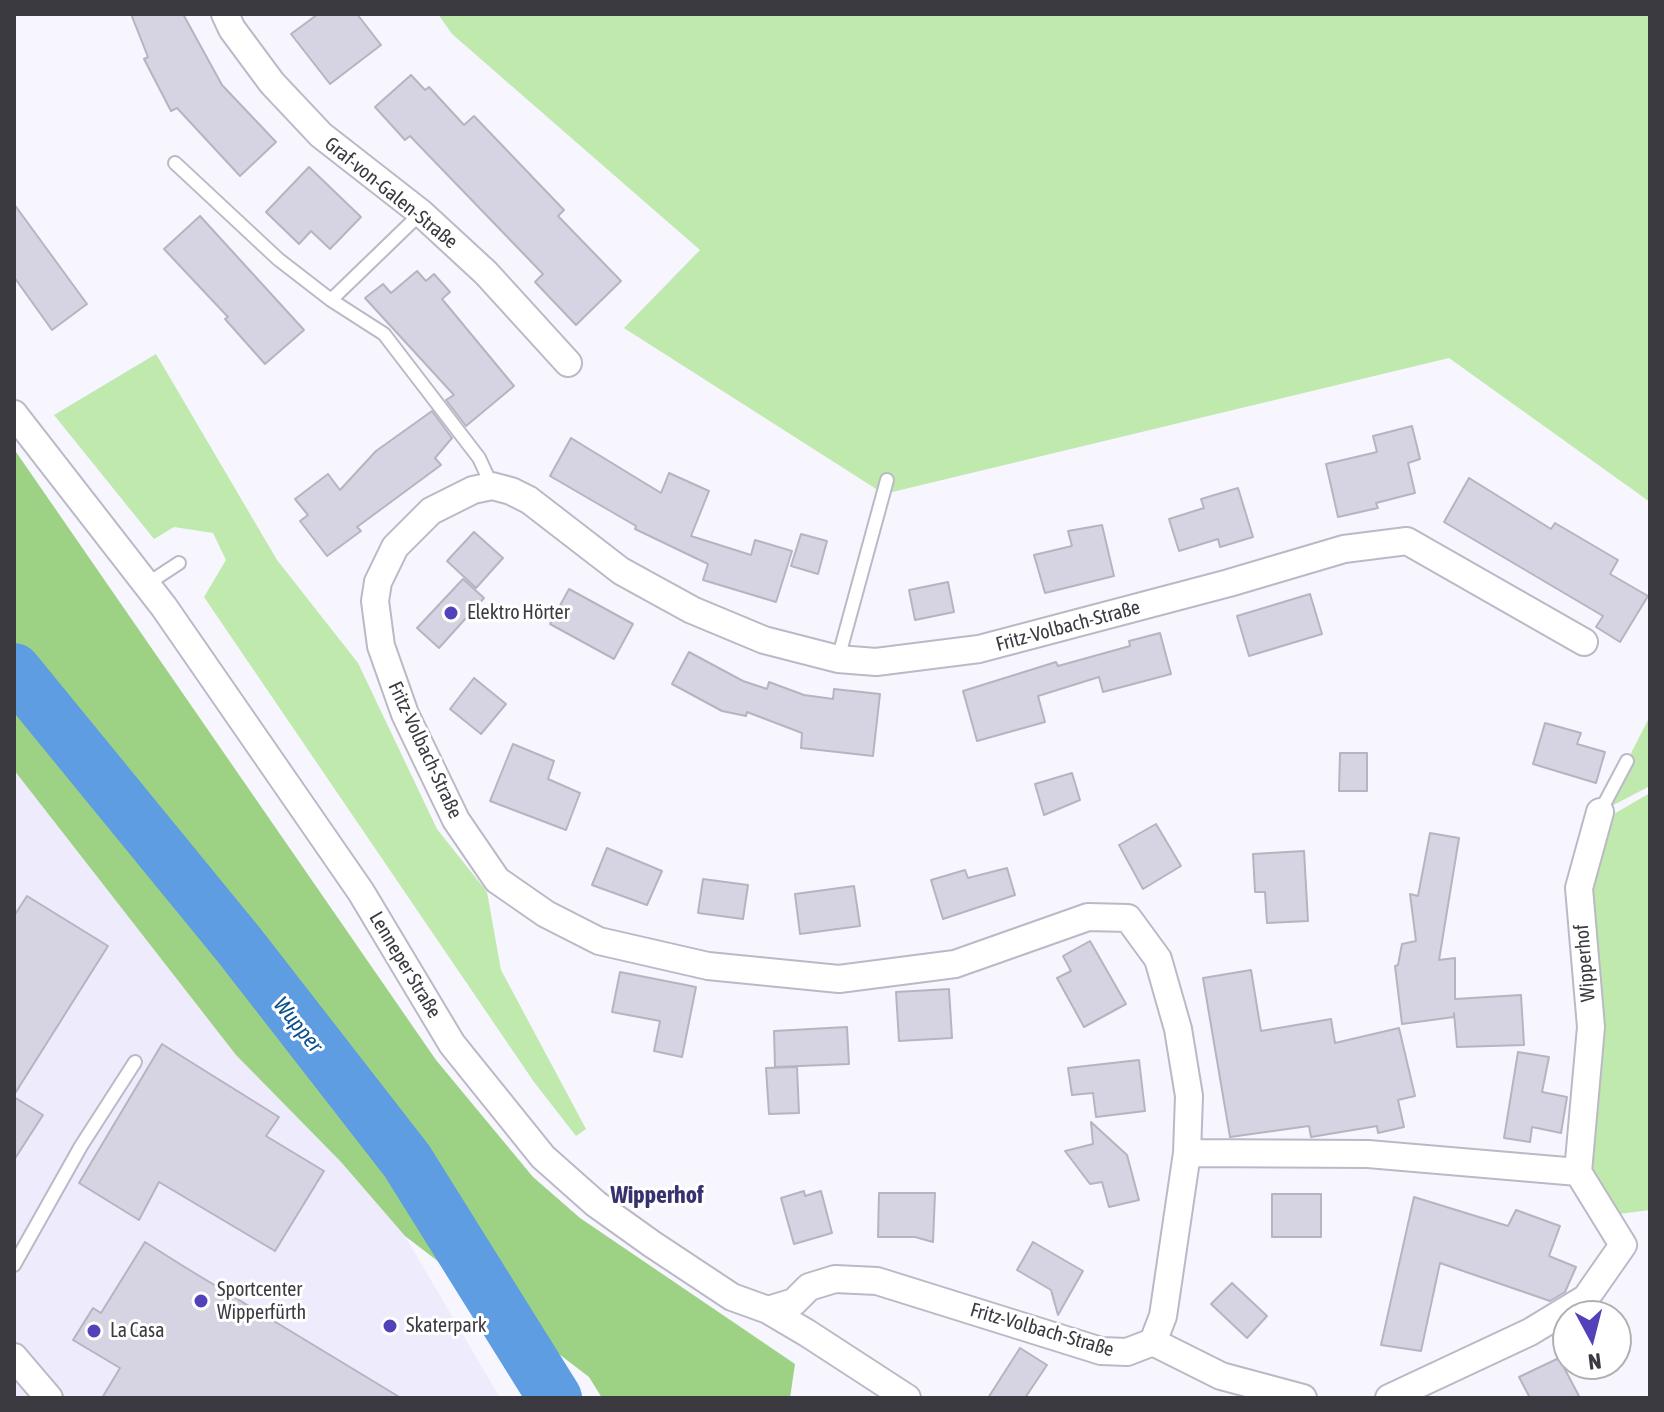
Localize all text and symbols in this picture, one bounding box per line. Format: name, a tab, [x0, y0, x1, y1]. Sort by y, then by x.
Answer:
street label: Graf-von-Galen-Straße	[320, 132, 462, 254]
street label: Fritz-Volbach-Straße	[993, 595, 1143, 657]
place label: Elektro Hörter	[467, 601, 570, 625]
marker: Elektro Hörter	[442, 604, 460, 622]
street label: Fritz-Volbach-Straße	[383, 678, 467, 822]
street label: Lenneper Straße	[364, 907, 446, 1023]
street label: Wipperhof	[1570, 923, 1600, 1003]
water label: Wupper	[268, 992, 328, 1058]
district label: Wipperhof	[610, 1181, 704, 1209]
place label: Sportcenter Wipperfürth	[217, 1278, 306, 1325]
marker: Sportcenter Wipperfürth	[192, 1292, 210, 1310]
street label: Fritz-Volbach-Straße	[967, 1298, 1117, 1362]
north arrow	[1552, 1300, 1632, 1380]
place label: Skaterpark	[406, 1314, 487, 1338]
marker: Skaterpark	[381, 1317, 399, 1335]
place label: La Casa	[110, 1319, 164, 1343]
marker: La Casa	[85, 1322, 103, 1340]
text: N	[1587, 1348, 1603, 1376]

